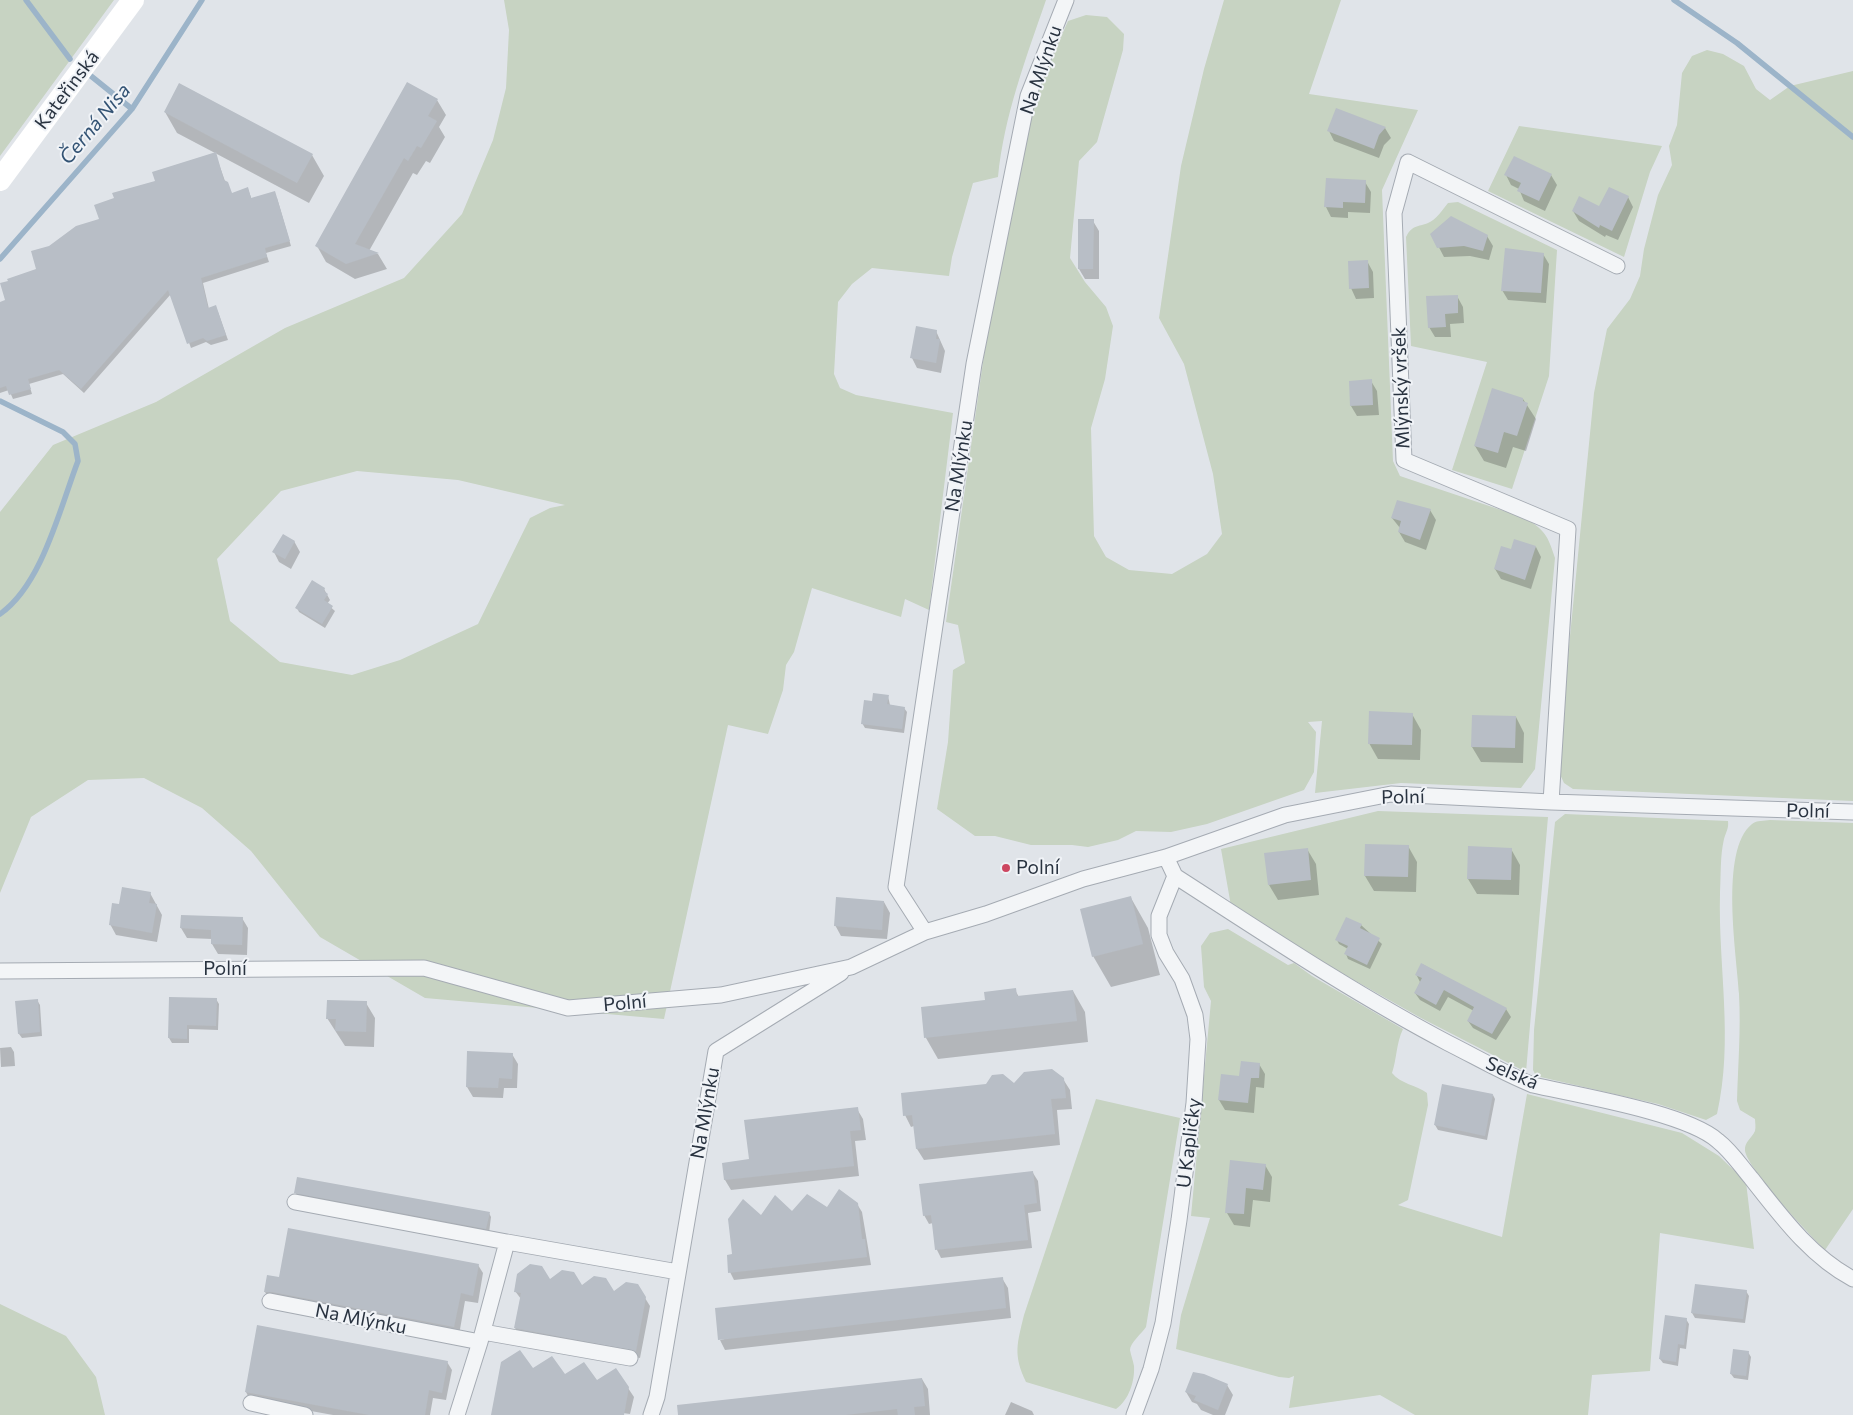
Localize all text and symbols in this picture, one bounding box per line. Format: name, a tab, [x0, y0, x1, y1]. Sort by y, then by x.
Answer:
street label: Na Mlýnku	[1015, 23, 1067, 117]
street label: Kateřinská	[30, 46, 104, 134]
water label: Černá Nisa	[54, 79, 136, 169]
street label: Mlýnský vršek	[1387, 327, 1415, 449]
street label: Na Mlýnku	[941, 419, 977, 513]
street label: Polní	[1381, 785, 1425, 809]
street label: Polní	[1786, 799, 1830, 823]
place label: Polní	[1016, 857, 1060, 879]
marker: Polní	[1000, 862, 1012, 874]
street label: Polní	[203, 958, 247, 980]
street label: Polní	[602, 990, 648, 1016]
street label: Selská	[1482, 1052, 1542, 1094]
street label: Na Mlýnku	[686, 1065, 724, 1161]
street label: U Kapličky	[1172, 1097, 1206, 1189]
street label: Na Mlýnku	[313, 1299, 409, 1339]

